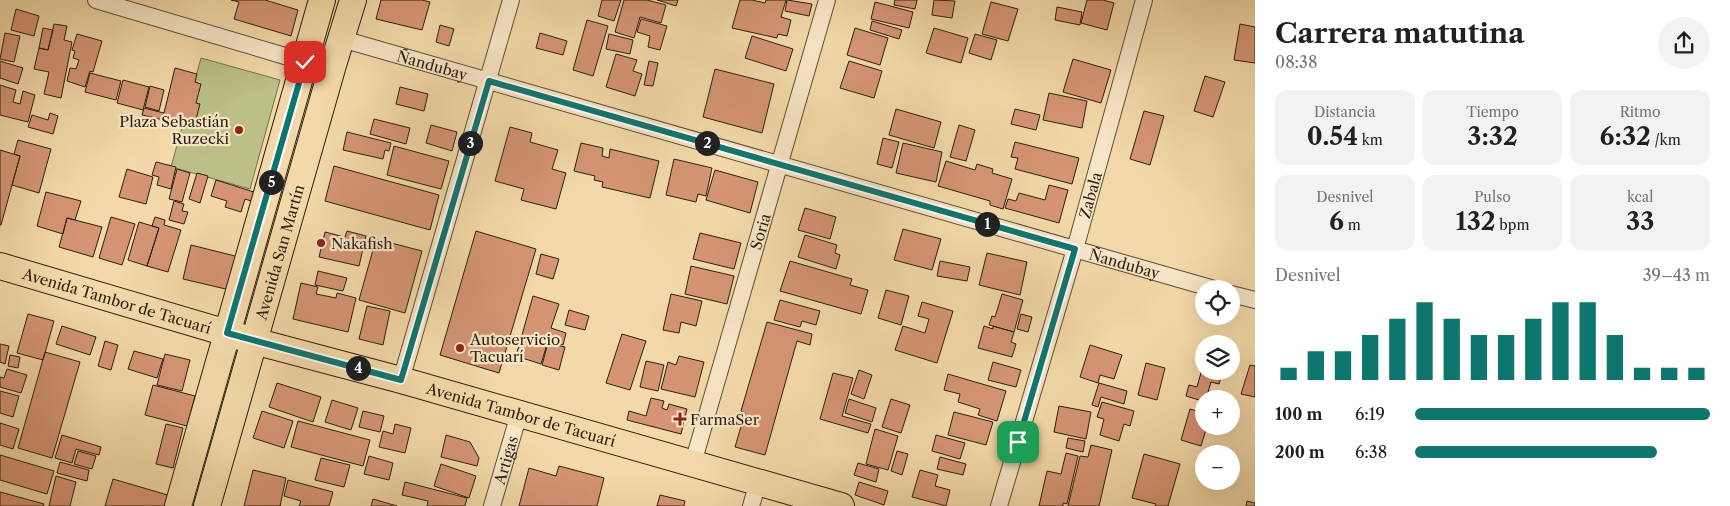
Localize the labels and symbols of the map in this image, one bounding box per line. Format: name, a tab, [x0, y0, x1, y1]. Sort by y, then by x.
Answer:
pin	[284, 41, 326, 83]
street label: Ñandubay	[395, 46, 471, 84]
place label: Plaza Sebastián Ruzecki	[119, 112, 230, 148]
marker: Plaza Sebastián Ruzecki	[233, 124, 245, 136]
pin: 3	[458, 130, 482, 156]
pin: 2	[694, 130, 720, 156]
pin: 5	[258, 170, 284, 194]
street label: Zabala	[1074, 170, 1105, 220]
street label: Avenida San Martín	[251, 182, 308, 323]
street label: Soria	[746, 211, 774, 252]
pin: 1	[974, 212, 1000, 236]
place label: Nakafish	[331, 234, 393, 253]
marker: Nakafish	[315, 237, 327, 249]
street label: Ñandubay	[1087, 244, 1163, 283]
street label: Avenida Tambor de Tacuarí	[20, 263, 214, 337]
place label: Autoservicio Tacuarí	[469, 330, 560, 366]
marker: Autoservicio Tacuarí	[454, 342, 466, 354]
pin: 4	[346, 356, 370, 380]
street label: Avenida Tambor de Tacuarí	[424, 378, 618, 451]
place label: FarmaSer	[690, 410, 760, 429]
marker: FarmaSer	[674, 413, 686, 425]
pin	[997, 421, 1039, 463]
street label: Artigas	[489, 433, 522, 487]

